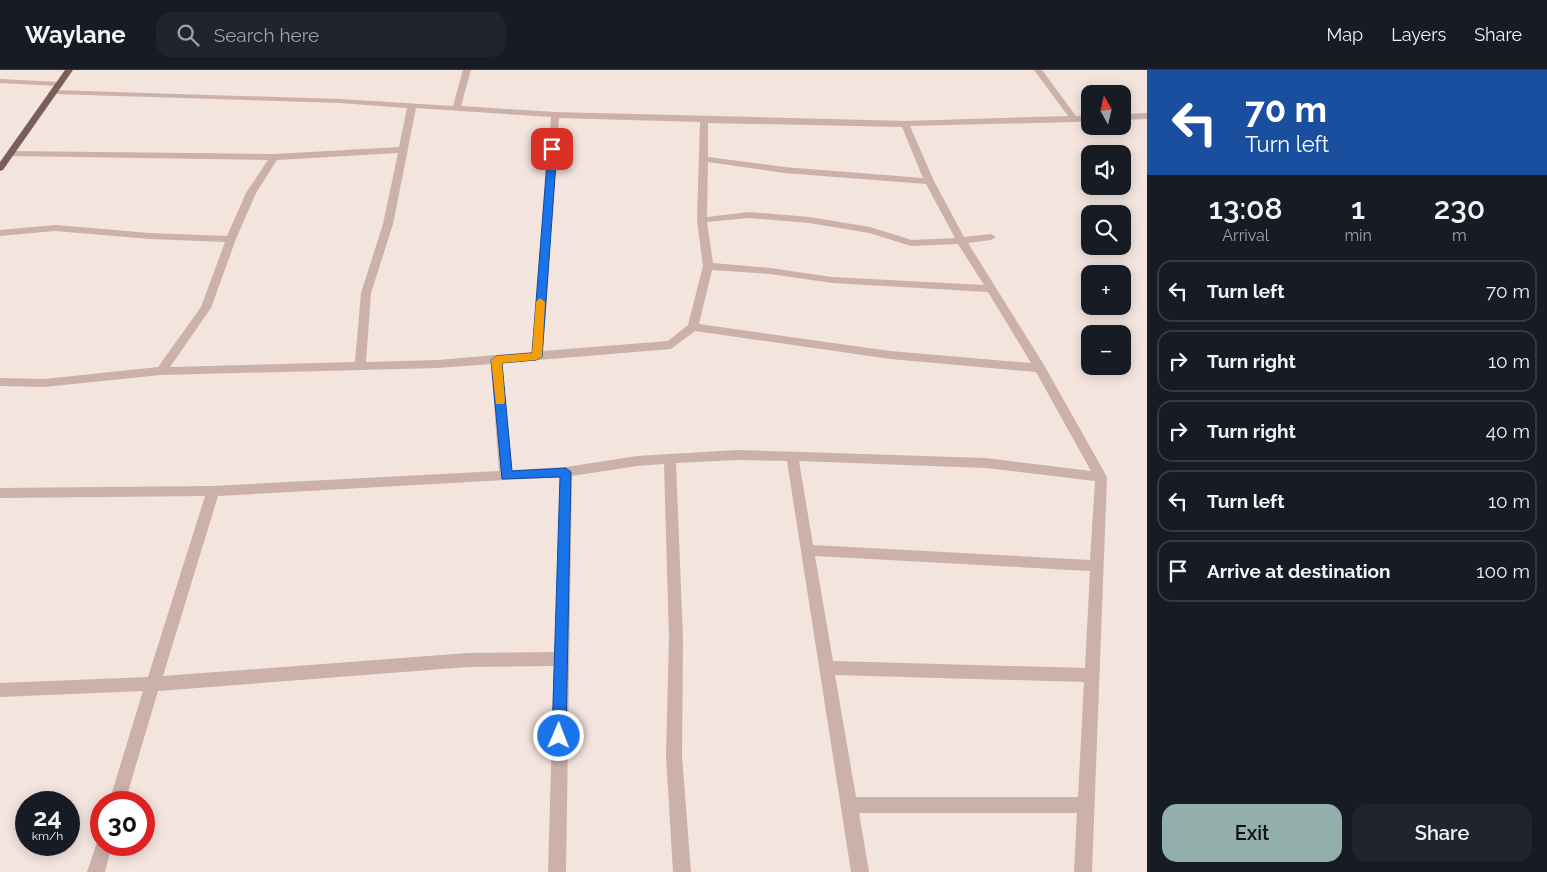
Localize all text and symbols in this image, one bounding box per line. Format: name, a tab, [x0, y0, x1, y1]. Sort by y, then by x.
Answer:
search box	[156, 12, 506, 57]
text: Waylane	[25, 20, 126, 49]
icon: search	[174, 21, 202, 49]
text: Search here	[214, 24, 319, 46]
text: Map	[1327, 24, 1363, 45]
text: Layers	[1391, 24, 1446, 45]
text: Share	[1474, 24, 1522, 45]
north arrow	[1081, 85, 1131, 135]
map controls	[1081, 85, 1131, 375]
text: 70 m	[1245, 89, 1327, 130]
icon: left	[1162, 90, 1227, 155]
pin	[531, 128, 573, 170]
text: Turn left	[1245, 131, 1329, 157]
icon: arrive	[538, 135, 566, 163]
button: sound	[1081, 145, 1131, 195]
text: 13:08	[1209, 191, 1283, 226]
text: 1	[1351, 191, 1365, 226]
text: 230	[1434, 191, 1485, 226]
button: search	[1081, 205, 1131, 255]
text: Arrival	[1222, 226, 1269, 245]
text: min	[1344, 226, 1372, 245]
text: m	[1452, 226, 1467, 245]
button: +	[1081, 265, 1131, 315]
icon: left	[1164, 277, 1192, 305]
text: Turn left	[1207, 280, 1284, 302]
text: 70 m	[1486, 280, 1530, 302]
button: −	[1081, 325, 1131, 375]
icon: right	[1164, 347, 1192, 375]
text: Turn right	[1207, 350, 1296, 372]
text: 10 m	[1488, 350, 1530, 372]
icon: right	[1164, 417, 1192, 445]
text: Turn right	[1207, 420, 1296, 442]
text: 40 m	[1486, 420, 1530, 442]
icon: left	[1164, 487, 1192, 515]
text: Turn left	[1207, 490, 1284, 512]
text: 10 m	[1488, 490, 1530, 512]
icon: arrive	[1164, 557, 1192, 585]
text: Arrive at destination	[1207, 560, 1391, 582]
text: 100 m	[1476, 560, 1530, 582]
position arrow	[532, 709, 584, 761]
speed limit sign: 30	[90, 791, 155, 856]
text: 24	[33, 802, 62, 832]
button: Exit	[1162, 804, 1342, 862]
button: Share	[1352, 804, 1532, 862]
text: km/h	[32, 829, 63, 843]

